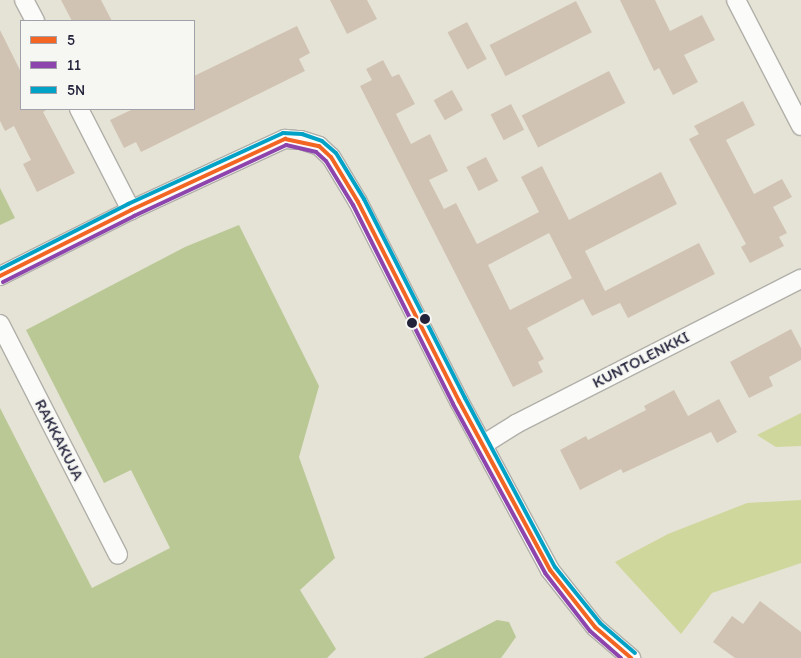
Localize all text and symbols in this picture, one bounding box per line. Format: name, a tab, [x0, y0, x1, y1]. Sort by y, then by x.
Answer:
legend	[20, 20, 195, 110]
text: 5	[67, 31, 75, 49]
text: 11	[67, 56, 81, 74]
text: 5N	[67, 81, 85, 99]
unlabelled marker	[420, 314, 430, 324]
unlabelled marker	[407, 318, 417, 328]
street label: KUNTOLENKKI	[589, 327, 693, 393]
street label: RAKKAKUJA	[30, 396, 88, 484]

